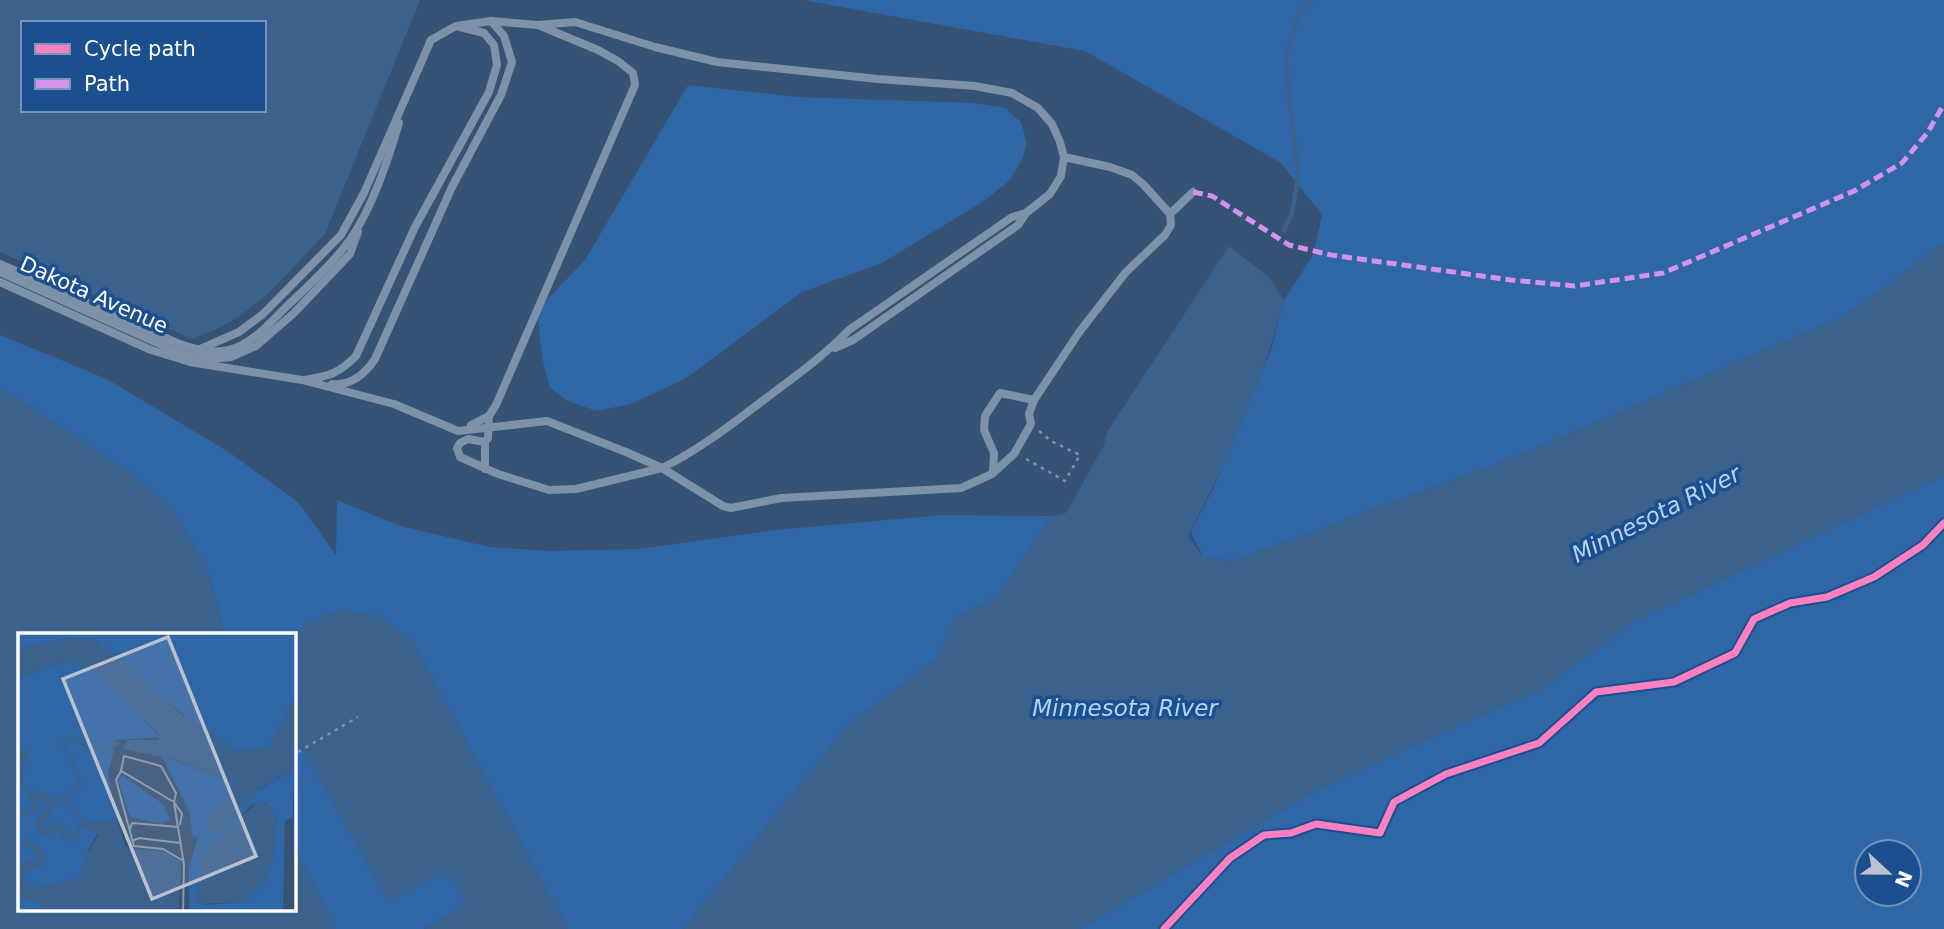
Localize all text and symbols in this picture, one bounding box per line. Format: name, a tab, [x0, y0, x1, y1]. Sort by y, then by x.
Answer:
legend	[21, 21, 266, 112]
text: Cycle path	[84, 37, 196, 61]
text: Path	[84, 72, 130, 96]
street label: Dakota Avenue	[16, 252, 172, 338]
water label: Minnesota River	[1567, 460, 1746, 568]
inset map	[18, 633, 296, 912]
water label: Minnesota River	[1032, 695, 1219, 721]
north arrow	[1853, 838, 1923, 908]
text: N	[1891, 868, 1917, 891]

